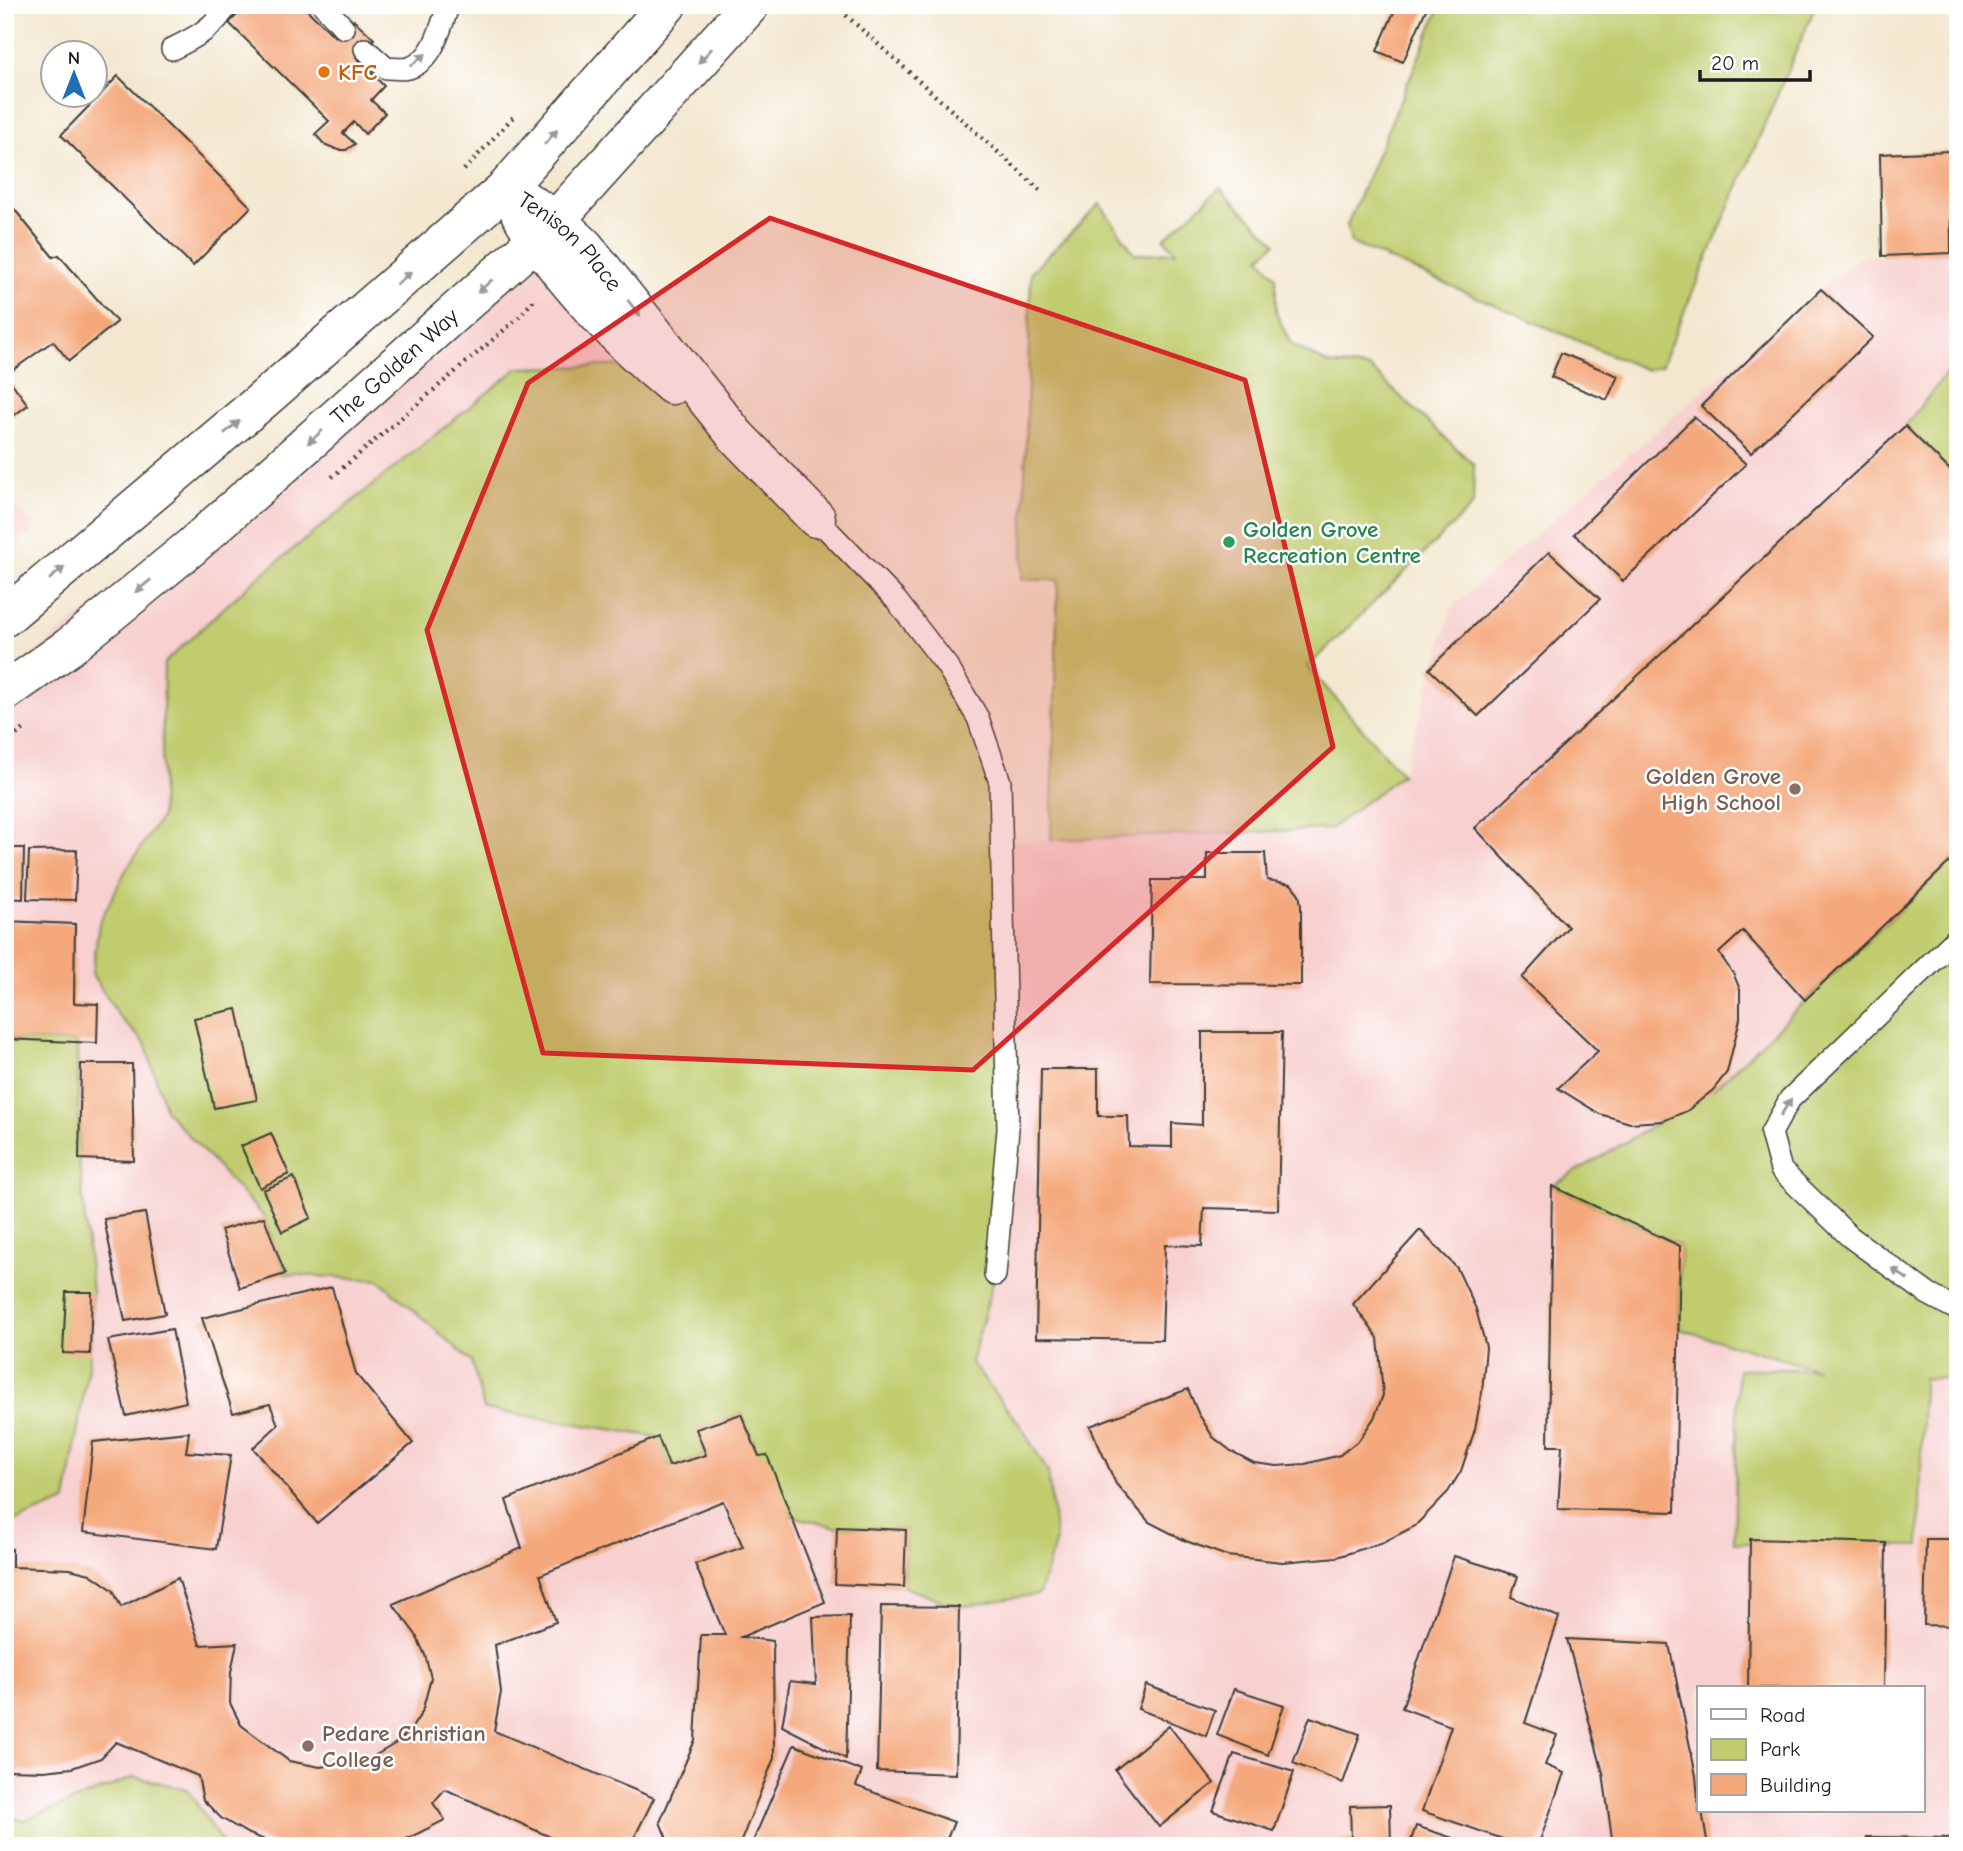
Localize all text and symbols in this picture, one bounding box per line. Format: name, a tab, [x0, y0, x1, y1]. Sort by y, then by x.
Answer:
north arrow	[38, 38, 108, 108]
scale bar	[1700, 38, 1811, 82]
text: N	[68, 47, 80, 69]
one-way arrow	[697, 47, 713, 65]
text: 20 m	[1711, 51, 1759, 75]
one-way arrow	[409, 54, 427, 68]
place label: KFC	[338, 59, 377, 86]
marker: KFC	[316, 64, 332, 80]
one-way arrow	[543, 128, 559, 146]
street label: Tenison Place	[513, 186, 628, 296]
one-way arrow	[395, 271, 412, 286]
one-way arrow	[476, 278, 494, 294]
one-way arrow	[626, 298, 641, 316]
street label: The Golden Way	[325, 302, 464, 430]
one-way arrow	[223, 420, 240, 435]
one-way arrow	[306, 429, 324, 445]
place label: Golden Grove Recreation Centre	[1243, 516, 1421, 569]
marker: Golden Grove Recreation Centre	[1221, 534, 1237, 550]
one-way arrow	[49, 566, 66, 581]
one-way arrow	[135, 578, 152, 593]
place label: Golden Grove High School	[1646, 763, 1781, 816]
marker: Golden Grove High School	[1787, 781, 1803, 797]
one-way arrow	[1780, 1097, 1793, 1117]
one-way arrow	[1891, 1267, 1909, 1281]
legend	[1697, 1686, 1924, 1812]
text: Road	[1760, 1703, 1805, 1727]
place label: Pedare Christian College	[322, 1720, 486, 1773]
text: Park	[1760, 1737, 1800, 1761]
marker: Pedare Christian College	[300, 1738, 316, 1754]
text: Building	[1760, 1773, 1832, 1797]

